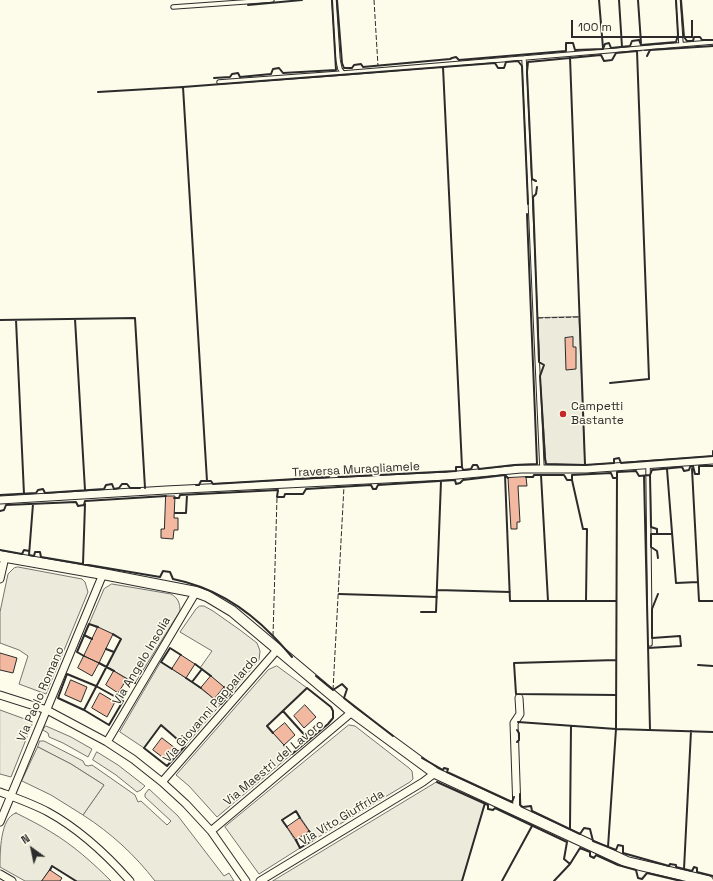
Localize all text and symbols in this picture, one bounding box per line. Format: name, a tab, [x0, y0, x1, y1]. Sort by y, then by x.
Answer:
scale bar	[573, 12, 695, 38]
text: 100 m	[578, 19, 612, 35]
place label: Campetti Bastante	[571, 400, 624, 428]
marker: Campetti Bastante	[558, 409, 568, 419]
street label: Traversa Muragliamele	[292, 459, 420, 481]
street label: Via Angelo Insolia	[110, 614, 174, 708]
street label: Via Paolo Romano	[14, 644, 68, 744]
street label: Via Giovanni Pappalardo	[160, 652, 262, 766]
street label: Via Maestri del Lavoro	[221, 717, 327, 809]
street label: Via Vito Giuffrida	[297, 787, 387, 849]
north arrow	[12, 829, 52, 869]
text: N	[19, 831, 32, 847]

